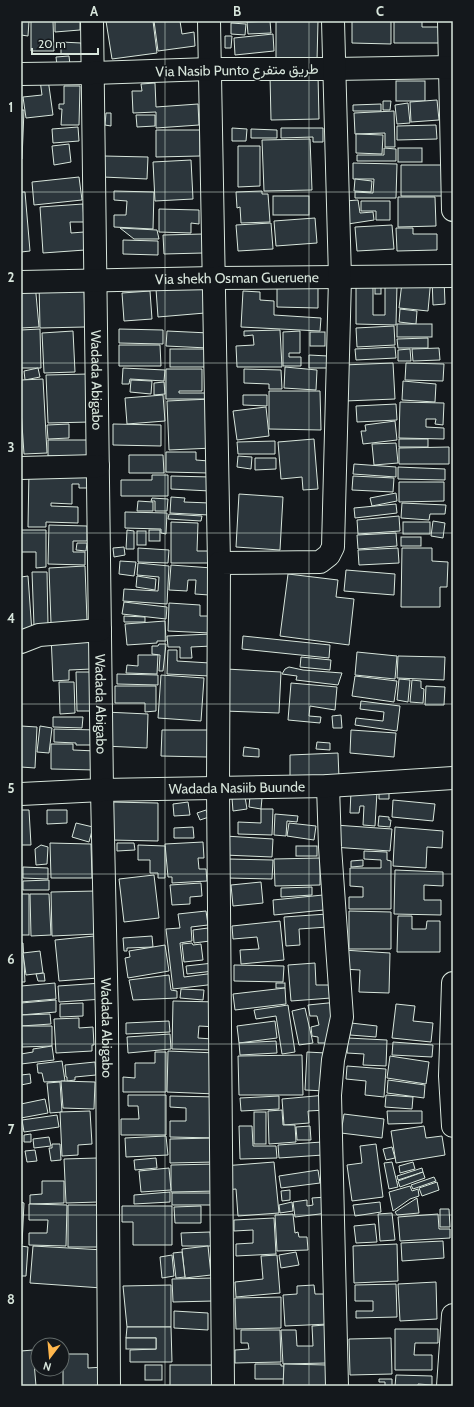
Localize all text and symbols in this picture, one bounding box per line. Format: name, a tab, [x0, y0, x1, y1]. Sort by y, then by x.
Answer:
text: A	[90, 3, 99, 19]
text: B	[233, 3, 241, 19]
text: C	[376, 3, 384, 19]
scale bar	[32, 30, 98, 56]
text: 20 m	[38, 36, 66, 51]
street label: Via Nasib Punto طريق متفرع	[155, 60, 319, 82]
text: 1	[9, 99, 13, 115]
street label: Via shekh Osman Gueruene	[155, 268, 319, 288]
text: 2	[8, 269, 15, 285]
street label: Wadada Abigabo	[87, 330, 106, 430]
text: 3	[7, 439, 15, 455]
text: 4	[7, 610, 15, 626]
street label: Wadada Abigabo	[91, 654, 111, 754]
street label: Wadada Nasiib Buunde	[168, 777, 305, 798]
text: 5	[8, 780, 15, 796]
text: 6	[7, 951, 15, 967]
street label: Wadada Abigabo	[97, 978, 116, 1078]
text: 7	[8, 1121, 15, 1137]
text: 8	[7, 1291, 15, 1307]
north arrow	[30, 1337, 70, 1377]
text: N	[42, 1359, 53, 1374]

